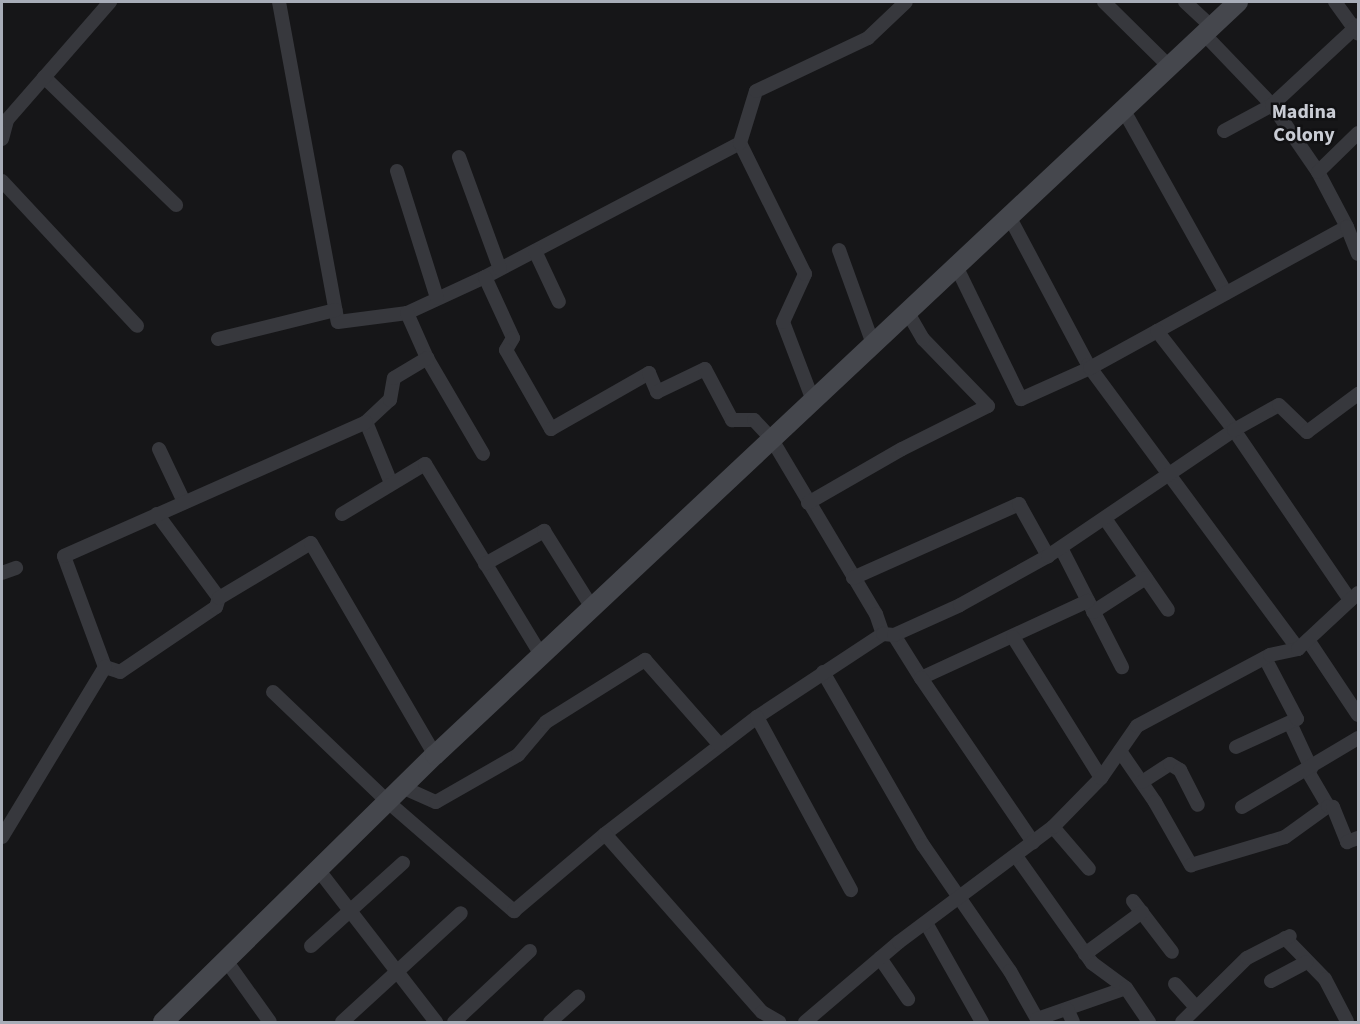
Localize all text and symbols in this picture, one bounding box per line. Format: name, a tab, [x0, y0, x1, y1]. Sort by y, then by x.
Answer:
district label: Madina Colony	[1272, 100, 1336, 147]

